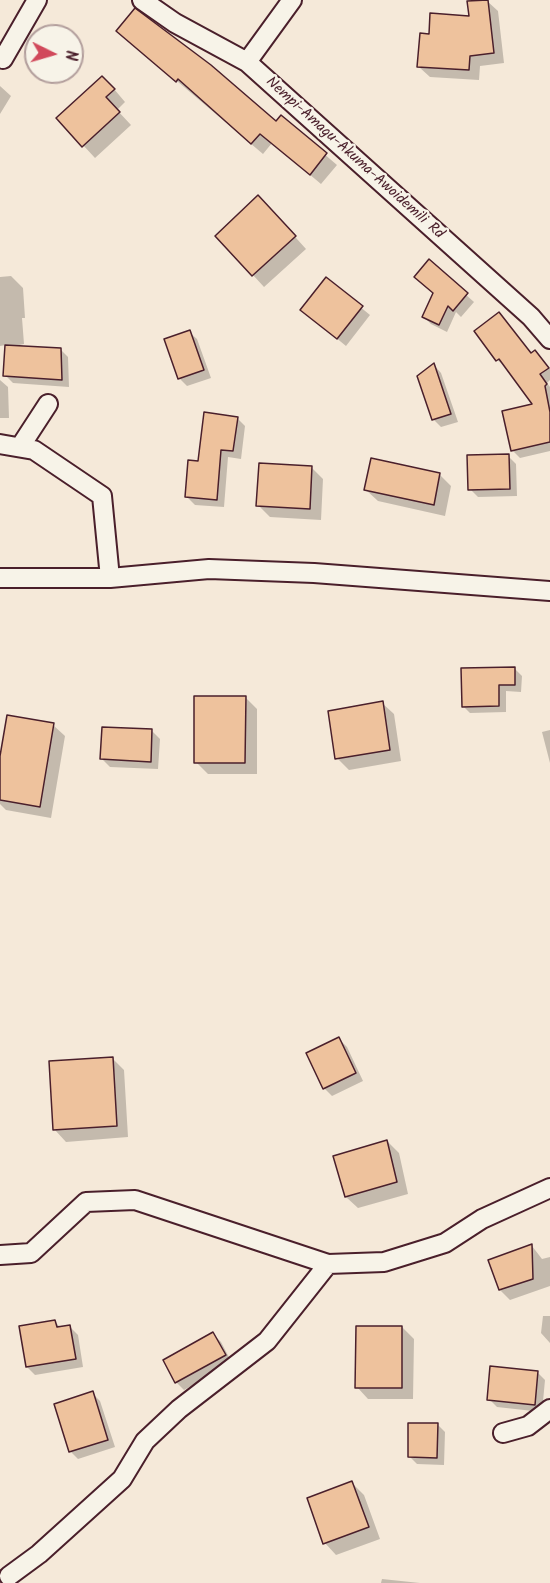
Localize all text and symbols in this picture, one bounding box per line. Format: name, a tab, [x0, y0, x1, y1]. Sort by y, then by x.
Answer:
north arrow	[24, 24, 84, 84]
text: N	[58, 49, 83, 62]
street label: Nempi-Amagu-Akuma-Awoidemili Rd	[261, 74, 447, 244]

